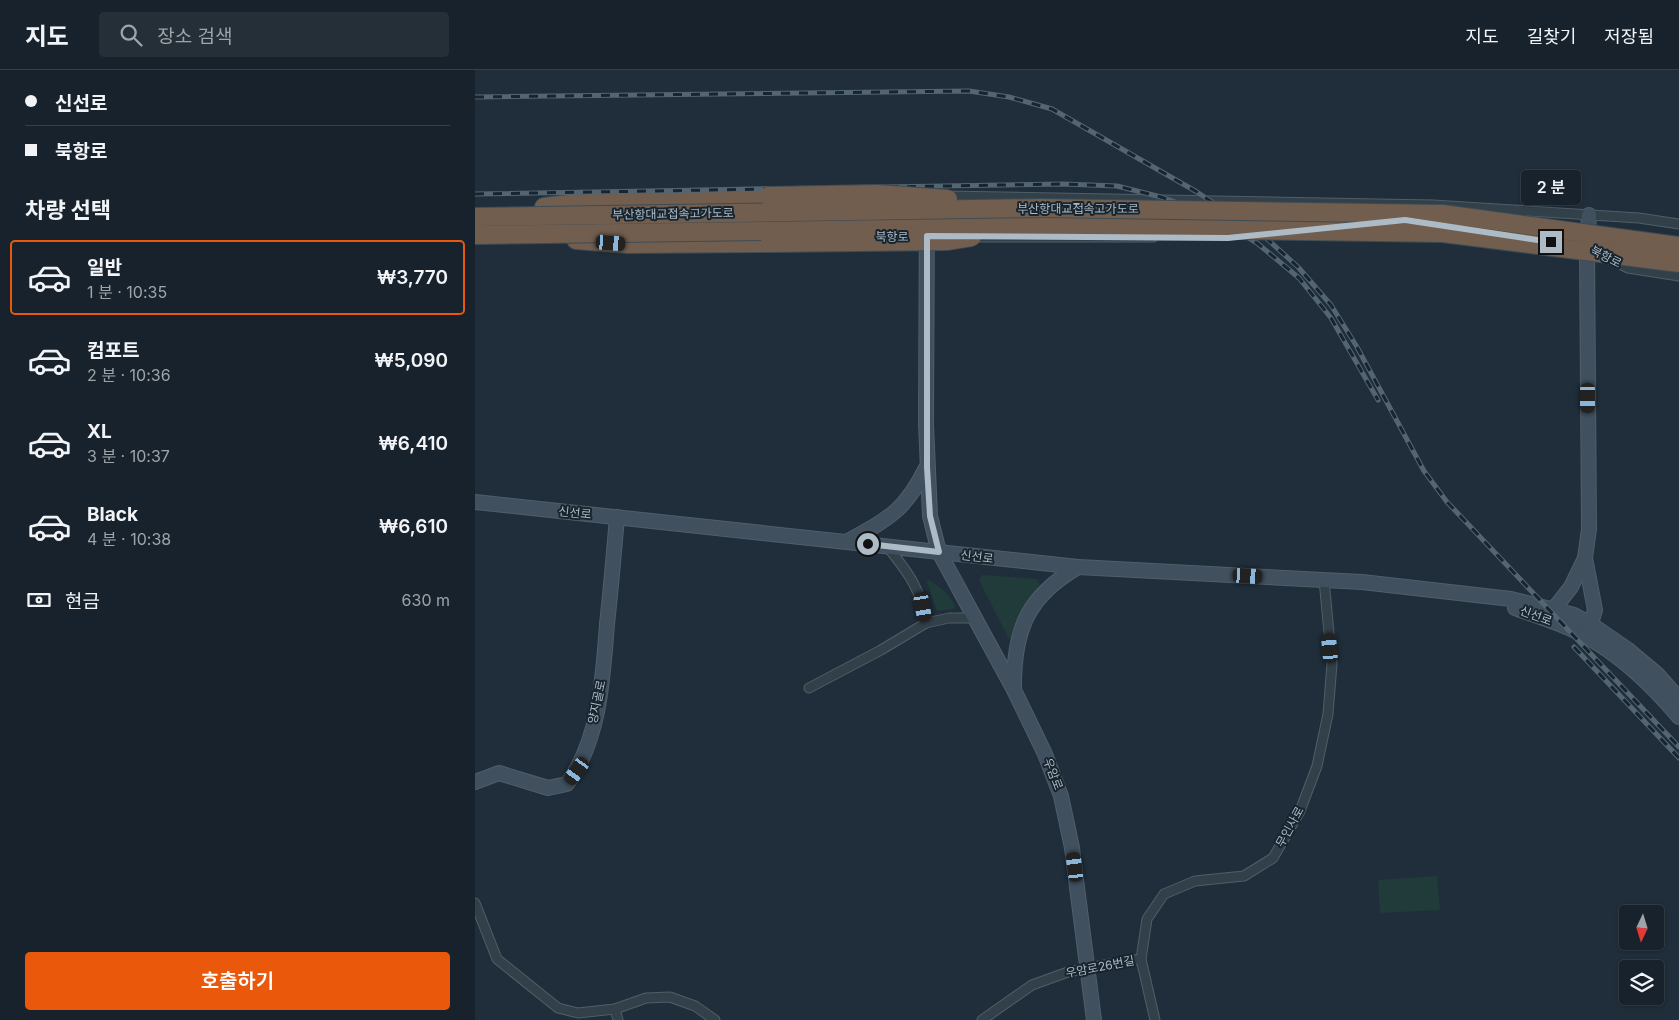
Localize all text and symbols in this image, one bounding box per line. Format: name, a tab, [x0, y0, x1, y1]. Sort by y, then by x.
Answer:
search box	[99, 12, 449, 57]
icon: search	[117, 21, 145, 49]
text: 지도	[25, 22, 69, 51]
text: 장소 검색	[157, 25, 232, 48]
text: 지도	[1466, 26, 1499, 47]
text: 길찾기	[1527, 26, 1576, 47]
text: 저장됨	[1604, 26, 1654, 47]
text: 신선로	[55, 92, 107, 115]
text: 북항로	[55, 140, 107, 163]
callout: 2 분	[1521, 170, 1581, 204]
text: 2 분	[1537, 177, 1565, 197]
text: 차량 선택	[25, 197, 111, 223]
street label: 부산항대교접속고가도로	[1017, 201, 1139, 216]
street label: 부산항대교접속고가도로	[612, 205, 734, 222]
street label: 북항로	[875, 229, 909, 244]
route end	[1540, 231, 1562, 253]
car	[595, 234, 626, 252]
street label: 북항로	[1588, 242, 1624, 271]
icon: car	[27, 255, 72, 300]
text: 일반	[87, 256, 122, 279]
text: ₩3,770	[377, 266, 448, 289]
text: 1 분 · 10:35	[87, 282, 167, 302]
icon: car	[27, 338, 72, 383]
text: 컴포트	[87, 339, 139, 362]
text: ₩5,090	[375, 349, 448, 372]
text: 2 분 · 10:36	[87, 365, 171, 385]
car	[1580, 383, 1595, 413]
text: XL	[87, 420, 112, 443]
icon: car	[27, 421, 72, 466]
text: ₩6,410	[379, 432, 448, 455]
text: 3 분 · 10:37	[87, 446, 170, 466]
text: Black	[87, 503, 138, 526]
street label: 신선로	[558, 503, 592, 522]
icon: car	[27, 504, 72, 549]
text: ₩6,610	[379, 515, 448, 538]
text: 4 분 · 10:38	[87, 529, 171, 549]
route start	[857, 533, 879, 555]
street label: 신선로	[960, 547, 994, 566]
car	[1232, 568, 1263, 584]
icon: cash	[25, 586, 53, 614]
text: 현금	[65, 590, 100, 613]
text: 630 m	[402, 590, 450, 610]
car	[913, 591, 932, 623]
street label: 신선로	[1518, 603, 1554, 628]
car	[1321, 632, 1338, 664]
street label: 양지골로	[585, 679, 608, 725]
car	[562, 754, 591, 788]
street label: 우암로	[1041, 756, 1066, 792]
street label: 무인사로	[1272, 804, 1307, 850]
car	[1065, 851, 1084, 883]
north arrow	[1619, 905, 1664, 950]
map controls	[1619, 905, 1664, 1005]
button: 호출하기	[25, 952, 450, 1010]
street label: 우암로26번길	[1064, 952, 1136, 981]
button: layers	[1619, 960, 1664, 1005]

